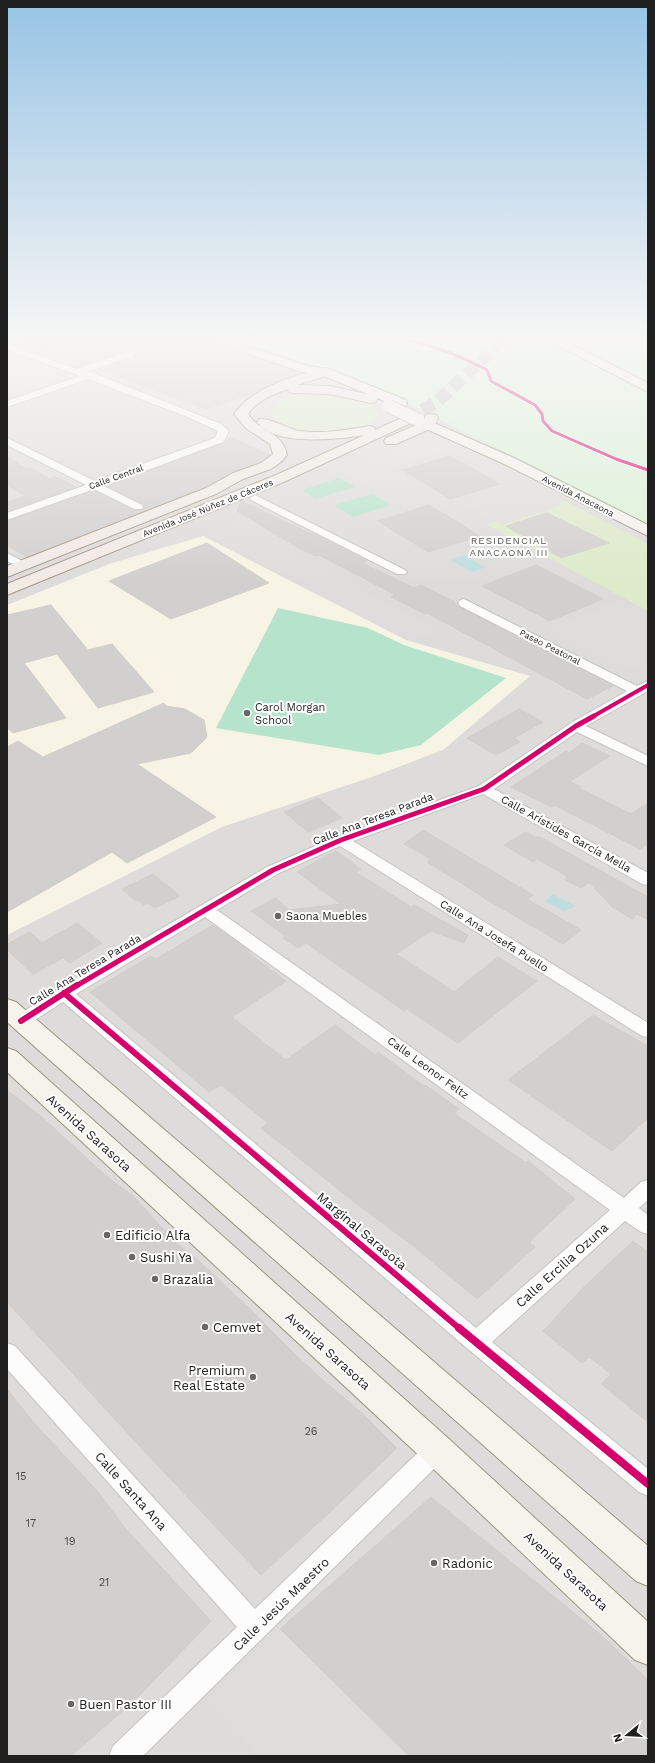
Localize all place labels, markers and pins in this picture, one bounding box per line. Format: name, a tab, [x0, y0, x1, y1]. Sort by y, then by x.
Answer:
place label: Carol Morgan School	[255, 701, 325, 727]
marker: Carol Morgan School	[242, 708, 252, 718]
place label: Saona Muebles	[286, 910, 367, 923]
marker: Saona Muebles	[273, 911, 283, 921]
place label: Edificio Alfa	[115, 1228, 191, 1243]
marker: Edificio Alfa	[102, 1230, 112, 1240]
place label: Sushi Ya	[140, 1250, 193, 1265]
marker: Sushi Ya	[127, 1252, 137, 1262]
place label: Brazalia	[163, 1272, 214, 1287]
marker: Brazalia	[150, 1274, 160, 1284]
place label: Cemvet	[213, 1320, 262, 1335]
marker: Cemvet	[200, 1322, 210, 1332]
place label: Premium Real Estate	[173, 1363, 245, 1393]
marker: Premium Real Estate	[248, 1372, 258, 1382]
place label: Radonic	[442, 1556, 493, 1571]
marker: Radonic	[429, 1558, 439, 1568]
place label: Buen Pastor III	[79, 1697, 172, 1712]
marker: Buen Pastor III	[66, 1699, 76, 1709]

